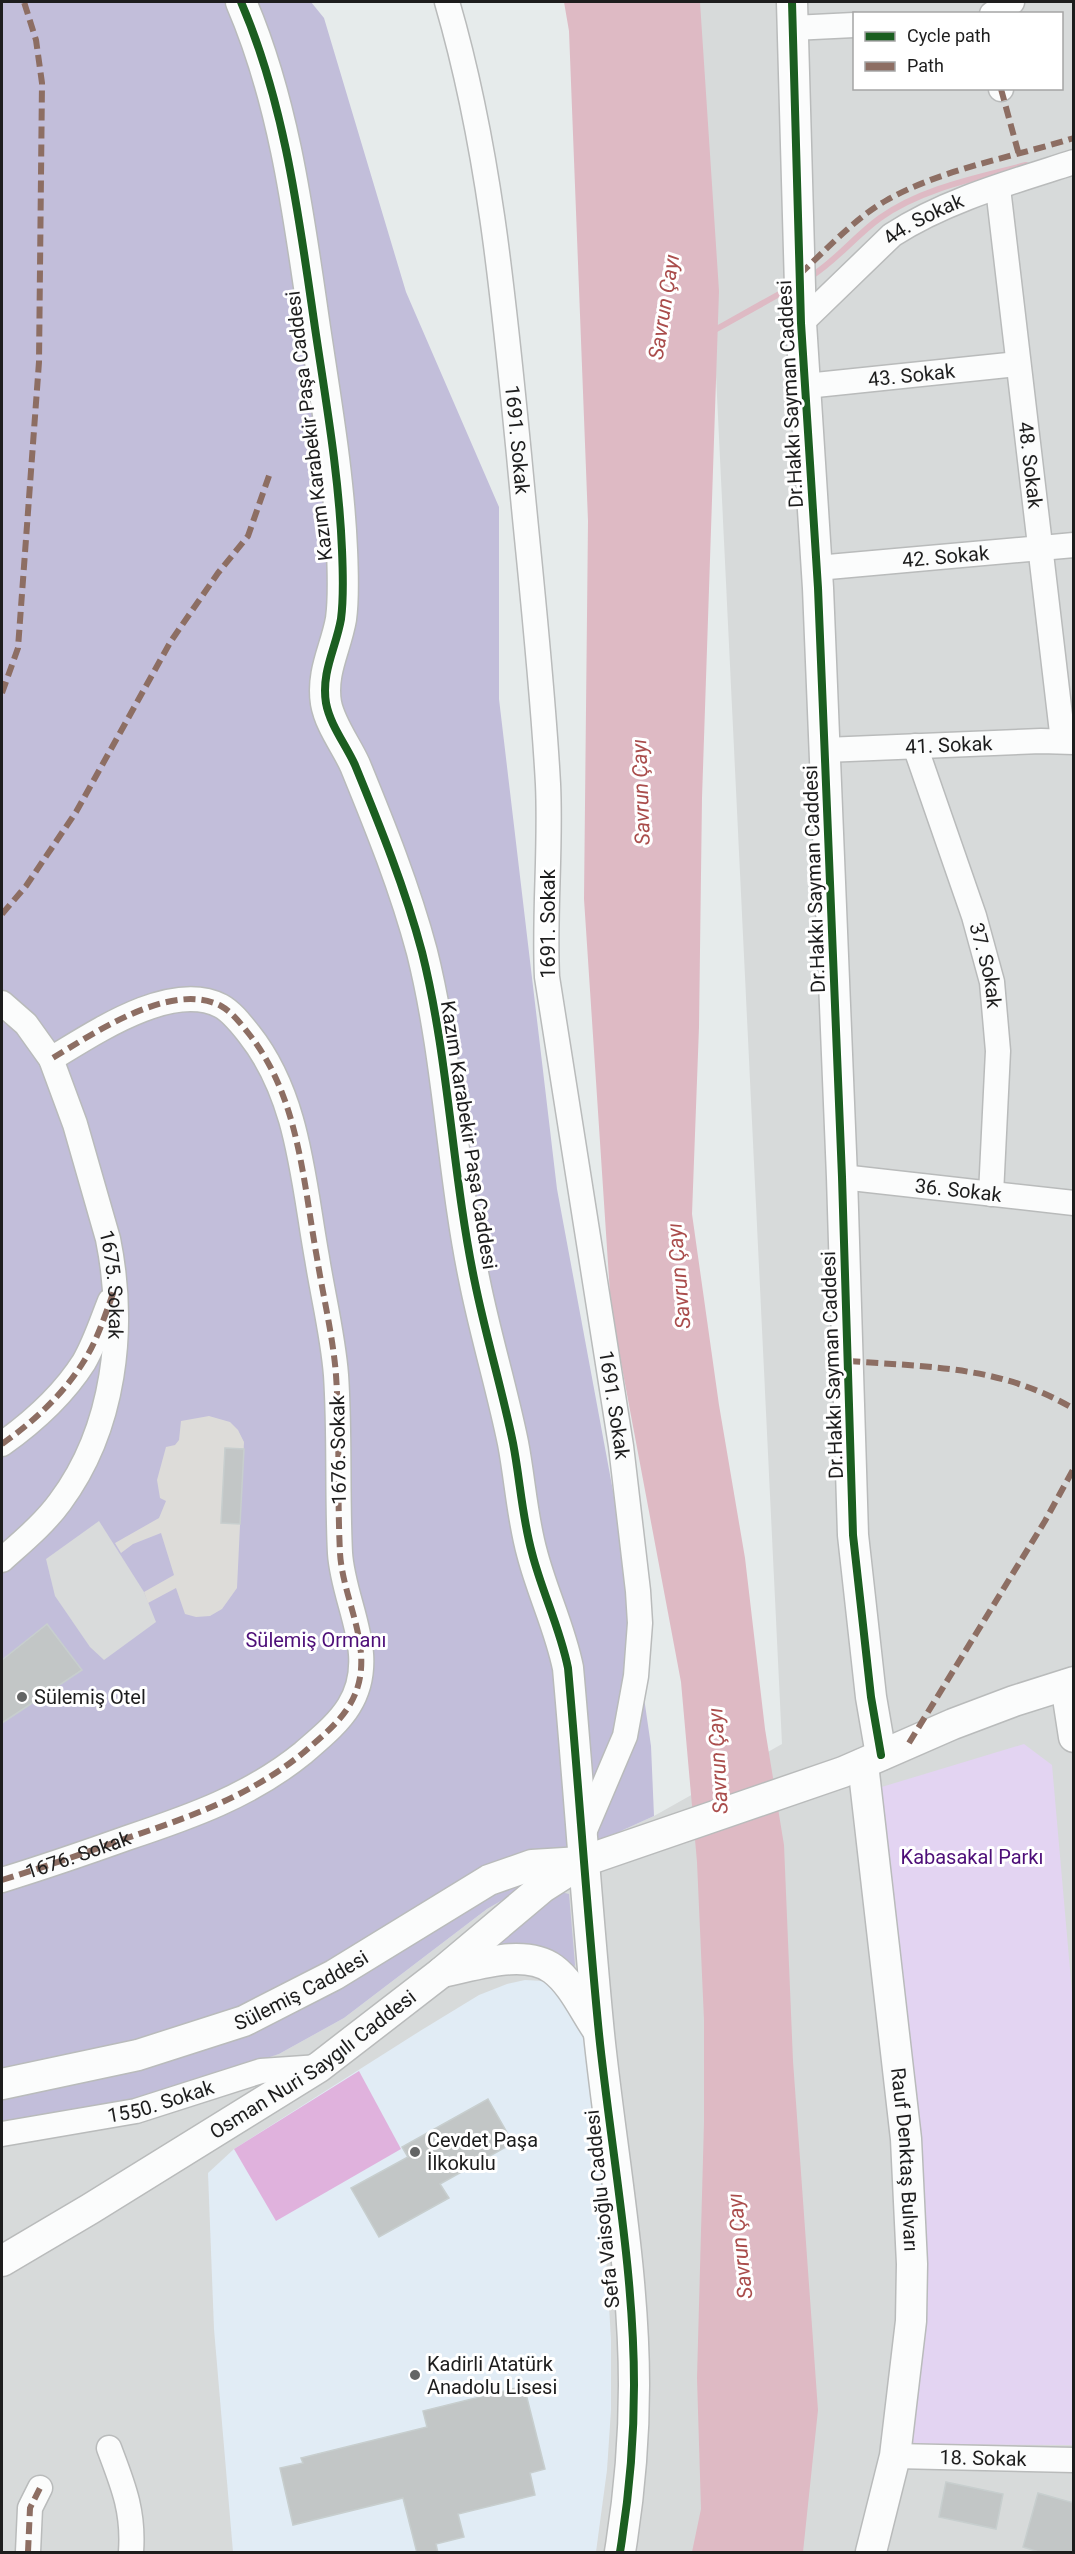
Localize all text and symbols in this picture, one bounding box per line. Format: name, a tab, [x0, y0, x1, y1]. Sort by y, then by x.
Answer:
legend	[853, 12, 1063, 90]
text: Cycle path	[907, 25, 991, 46]
text: Path	[907, 55, 944, 76]
street label: 44. Sokak	[878, 188, 968, 249]
water label: Savrun Çayı	[644, 253, 684, 361]
street label: Dr.Hakkı Sayman Caddesi	[772, 280, 808, 508]
street label: Kazım Karabekir Paşa Caddesi	[281, 290, 337, 562]
street label: 43. Sokak	[867, 359, 957, 391]
street label: 1691. Sokak	[500, 384, 535, 496]
street label: 48. Sokak	[1014, 420, 1048, 511]
street label: 42. Sokak	[901, 541, 991, 572]
street label: 41. Sokak	[905, 731, 994, 759]
water label: Savrun Çayı	[627, 738, 655, 846]
street label: Dr.Hakkı Sayman Caddesi	[798, 765, 830, 993]
street label: 1691. Sokak	[536, 868, 560, 979]
street label: 37. Sokak	[964, 920, 1006, 1010]
street label: Kazım Karabekir Paşa Caddesi	[436, 999, 502, 1271]
street label: 36. Sokak	[914, 1173, 1004, 1207]
water label: Savrun Çayı	[662, 1222, 696, 1330]
street label: 1675. Sokak	[94, 1227, 128, 1341]
street label: Dr.Hakkı Sayman Caddesi	[816, 1251, 848, 1479]
street label: 1691. Sokak	[594, 1349, 635, 1461]
street label: 1676. Sokak	[325, 1394, 351, 1505]
park label: Sülemiş Ormanı	[245, 1628, 387, 1652]
place label: Sülemiş Otel	[34, 1685, 146, 1709]
marker: Sülemiş Otel	[15, 1690, 29, 1704]
water label: Savrun Çayı	[703, 1707, 733, 1815]
street label: 1676. Sokak	[22, 1825, 135, 1884]
park label: Kabasakal Parkı	[901, 1845, 1043, 1869]
street label: Sülemiş Caddesi	[231, 1945, 372, 2035]
street label: Osman Nuri Saygılı Caddesi	[205, 1985, 421, 2144]
street label: Rauf Denktaş Bulvarı	[886, 2066, 923, 2252]
street label: 1550. Sokak	[106, 2075, 218, 2128]
street label: Sefa Vaisoğlu Caddesi	[580, 2109, 624, 2309]
place label: Cevdet Paşa İlkokulu	[427, 2128, 538, 2175]
marker: Cevdet Paşa İlkokulu	[408, 2145, 422, 2159]
water label: Savrun Çayı	[723, 2192, 757, 2300]
place label: Kadirli Atatürk Anadolu Lisesi	[427, 2352, 557, 2399]
marker: Kadirli Atatürk Anadolu Lisesi	[408, 2368, 422, 2382]
street label: 18. Sokak	[939, 2445, 1028, 2471]

